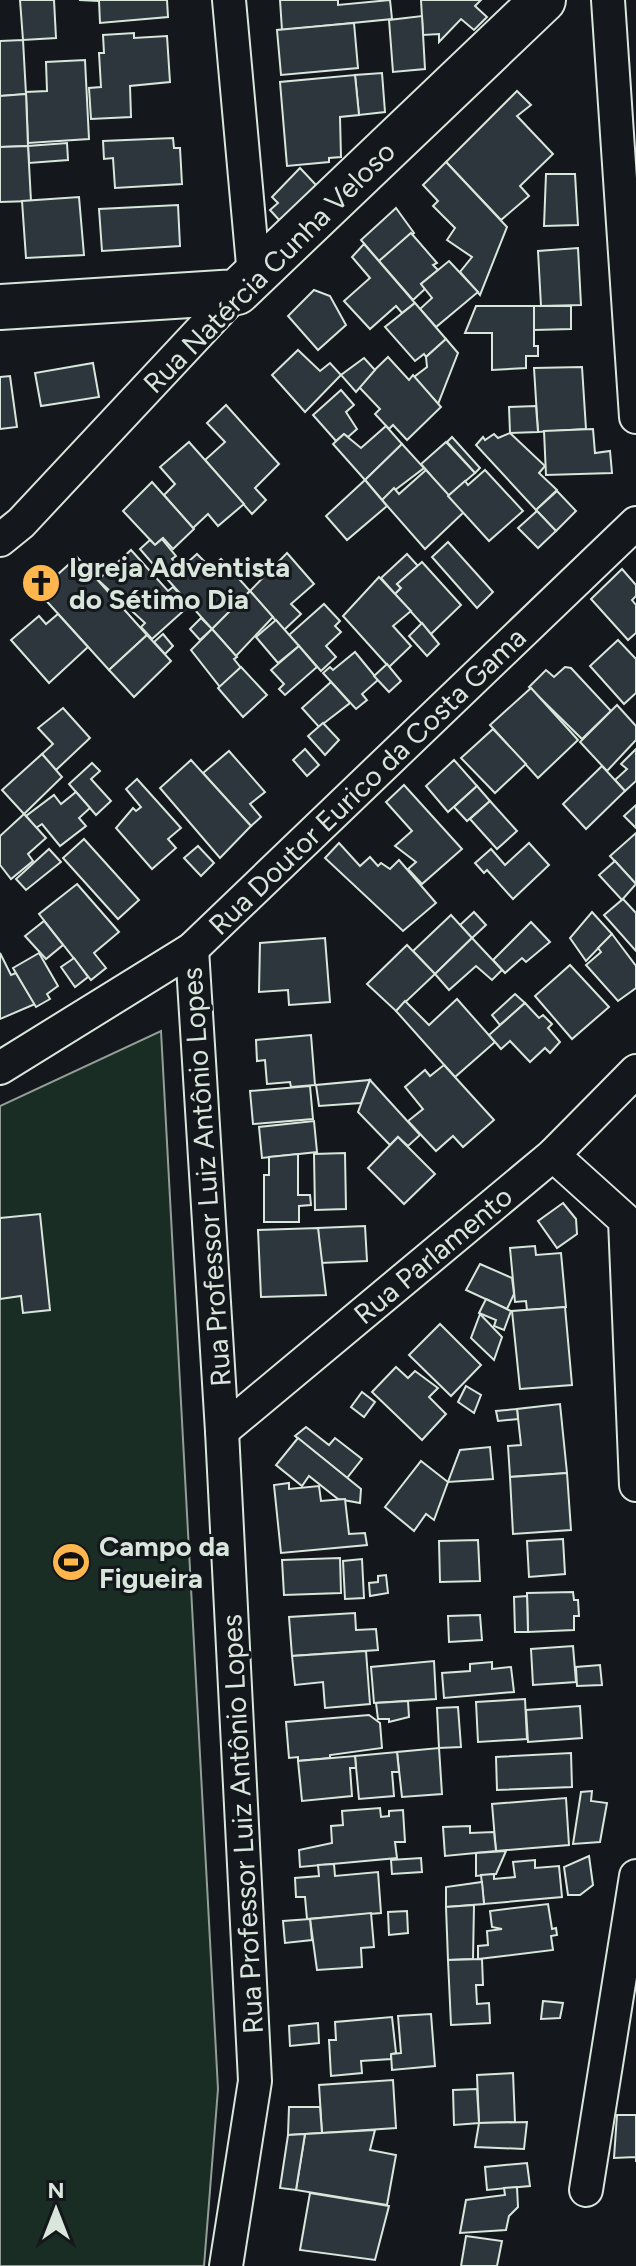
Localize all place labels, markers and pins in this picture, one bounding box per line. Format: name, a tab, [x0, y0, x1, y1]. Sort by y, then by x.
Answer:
place label: Igreja Adventista do Sétimo Dia	[69, 550, 290, 616]
church icon: Igreja Adventista do Sétimo Dia	[20, 562, 62, 604]
place label: Campo da Figueira	[99, 1529, 230, 1595]
sports icon: Campo da Figueira	[50, 1541, 92, 1583]

